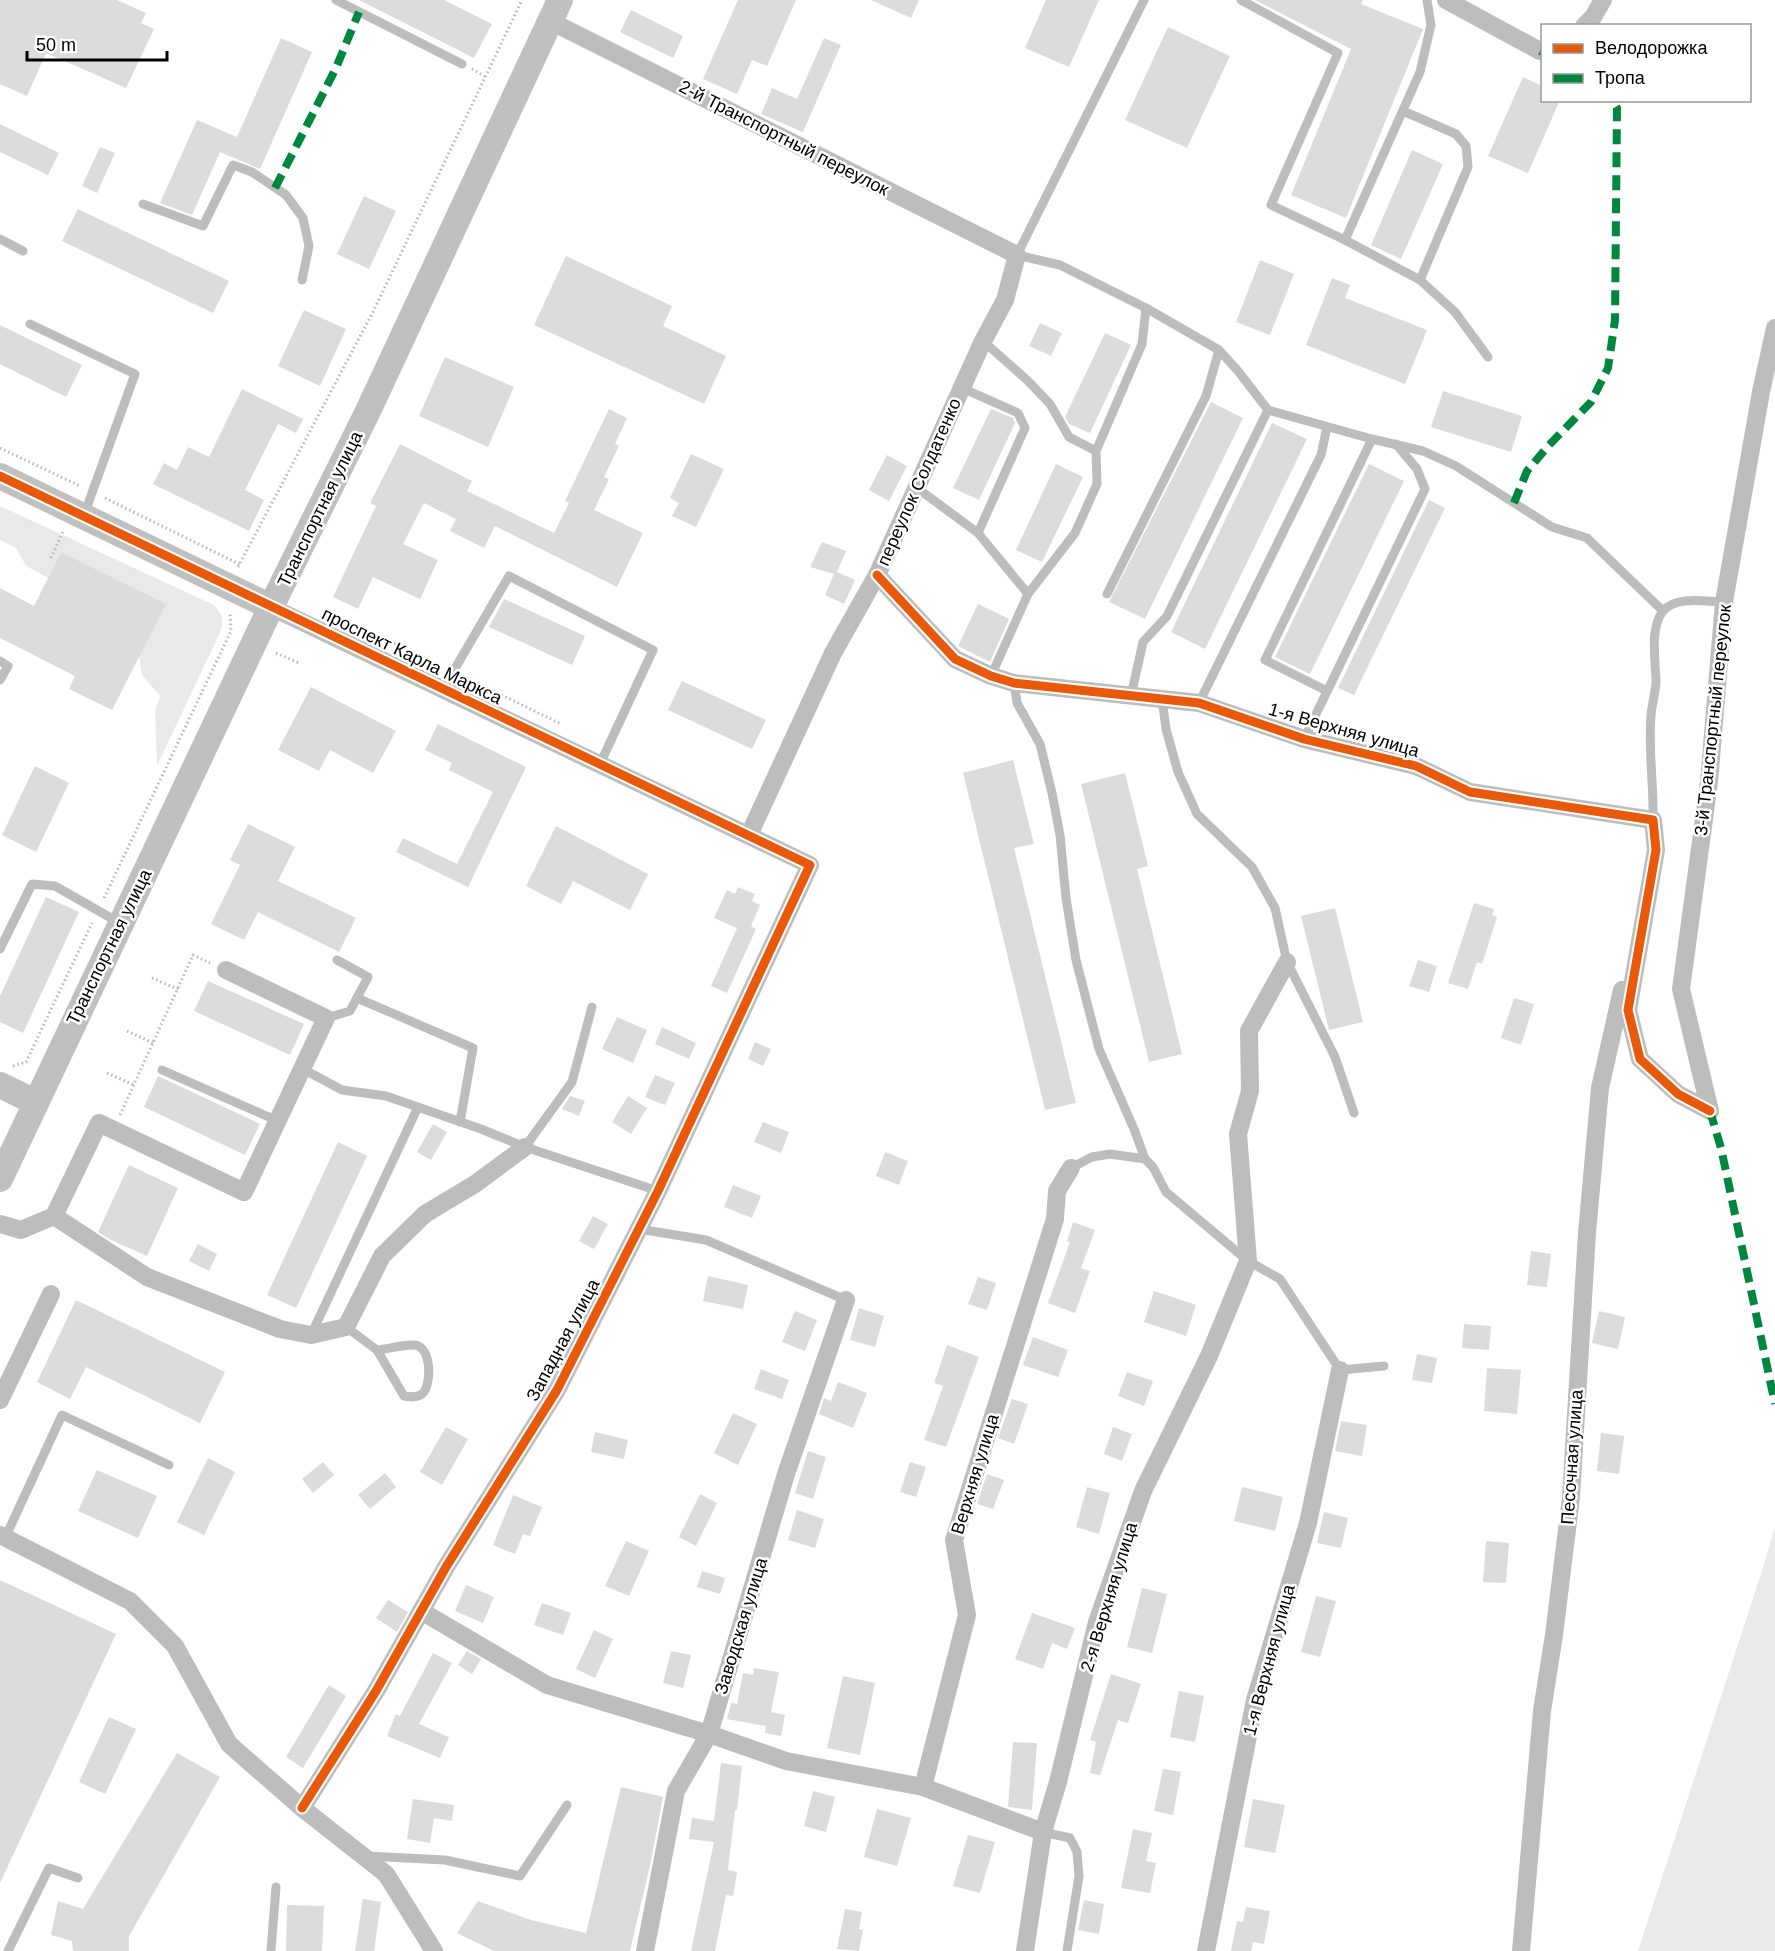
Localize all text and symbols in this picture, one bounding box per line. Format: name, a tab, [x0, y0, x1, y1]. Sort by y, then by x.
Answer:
scale bar	[27, 24, 166, 62]
legend	[1541, 24, 1751, 102]
text: 50 m	[36, 35, 76, 55]
text: Велодорожка	[1595, 38, 1708, 58]
text: Тропа	[1595, 68, 1646, 88]
street label: 2-й Транспортный переулок	[676, 76, 892, 200]
street label: переулок Солдатенко	[873, 395, 965, 569]
street label: Транспортная улица	[274, 427, 367, 590]
street label: 3-й Транспортный переулок	[1691, 603, 1735, 837]
street label: проспект Карла Маркса	[319, 604, 506, 709]
street label: 1-я Верхняя улица	[1267, 699, 1422, 761]
street label: Транспортная улица	[63, 865, 156, 1028]
street label: Западная улица	[522, 1275, 604, 1404]
street label: Песочная улица	[1557, 1388, 1587, 1525]
street label: Верхняя улица	[947, 1410, 1003, 1537]
street label: 2-я Верхняя улица	[1077, 1519, 1142, 1674]
street label: Заводская улица	[711, 1554, 772, 1697]
street label: 1-я Верхняя улица	[1239, 1581, 1299, 1738]

